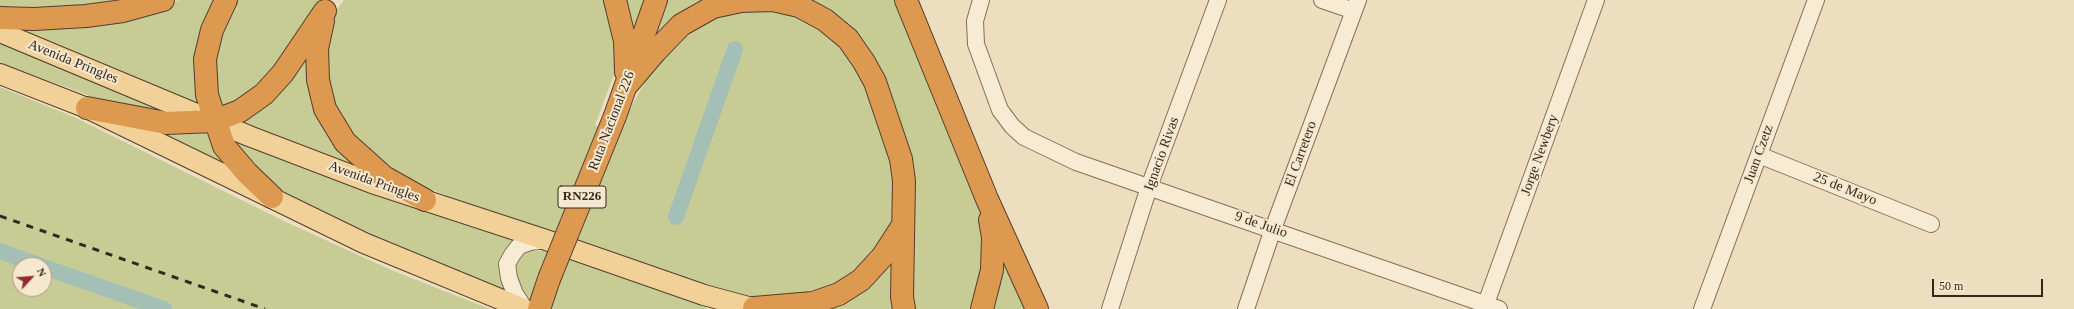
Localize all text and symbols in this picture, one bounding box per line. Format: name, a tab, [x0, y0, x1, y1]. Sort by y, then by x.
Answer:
street label: Avenida Pringles	[25, 36, 121, 88]
street label: Ruta Nacional 226	[585, 69, 639, 173]
street label: Jorge Newbery	[1518, 112, 1562, 198]
street label: Ignacio Rivas	[1141, 115, 1183, 193]
street label: El Carretero	[1281, 119, 1321, 189]
street label: Juan Czetz	[1741, 122, 1777, 186]
street label: Avenida Pringles	[326, 158, 422, 206]
street label: 25 de Mayo	[1811, 169, 1879, 209]
road number: RN226	[558, 186, 606, 208]
street label: 9 de Julio	[1233, 208, 1289, 242]
north arrow	[12, 257, 52, 297]
text: N	[35, 266, 49, 278]
scale bar	[1934, 271, 2045, 297]
text: 50 m	[1939, 279, 1963, 293]

